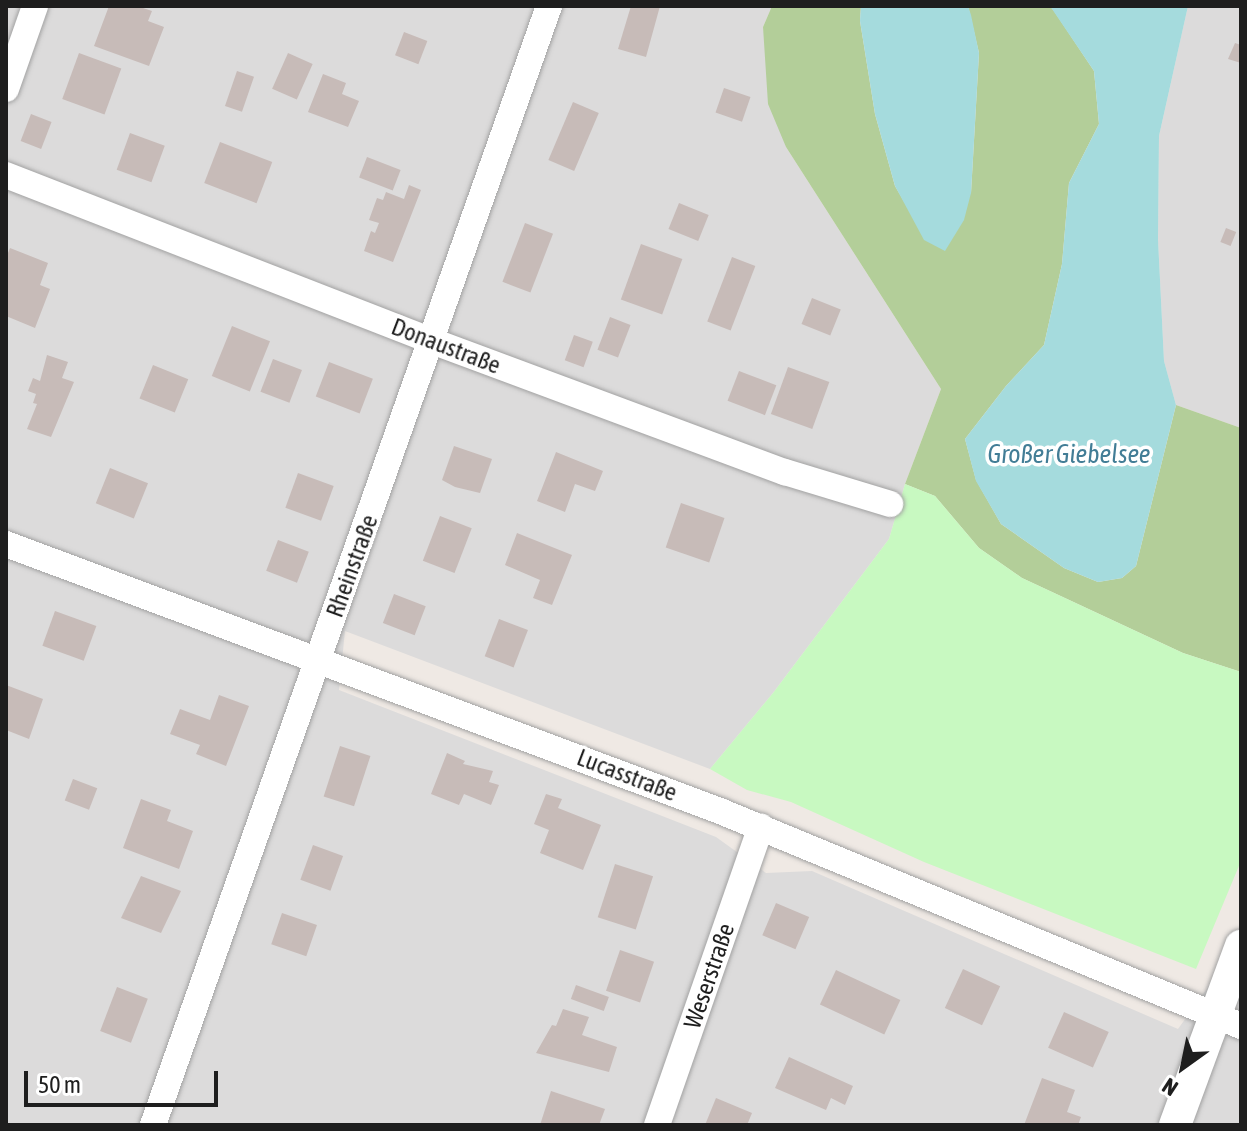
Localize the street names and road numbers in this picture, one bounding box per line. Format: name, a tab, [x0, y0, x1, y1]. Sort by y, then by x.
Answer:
street label: Donaustraße	[387, 312, 505, 380]
street label: Rheinstraße	[320, 511, 384, 621]
street label: Lucasstraße	[573, 743, 681, 807]
street label: Weserstraße	[678, 920, 740, 1032]

